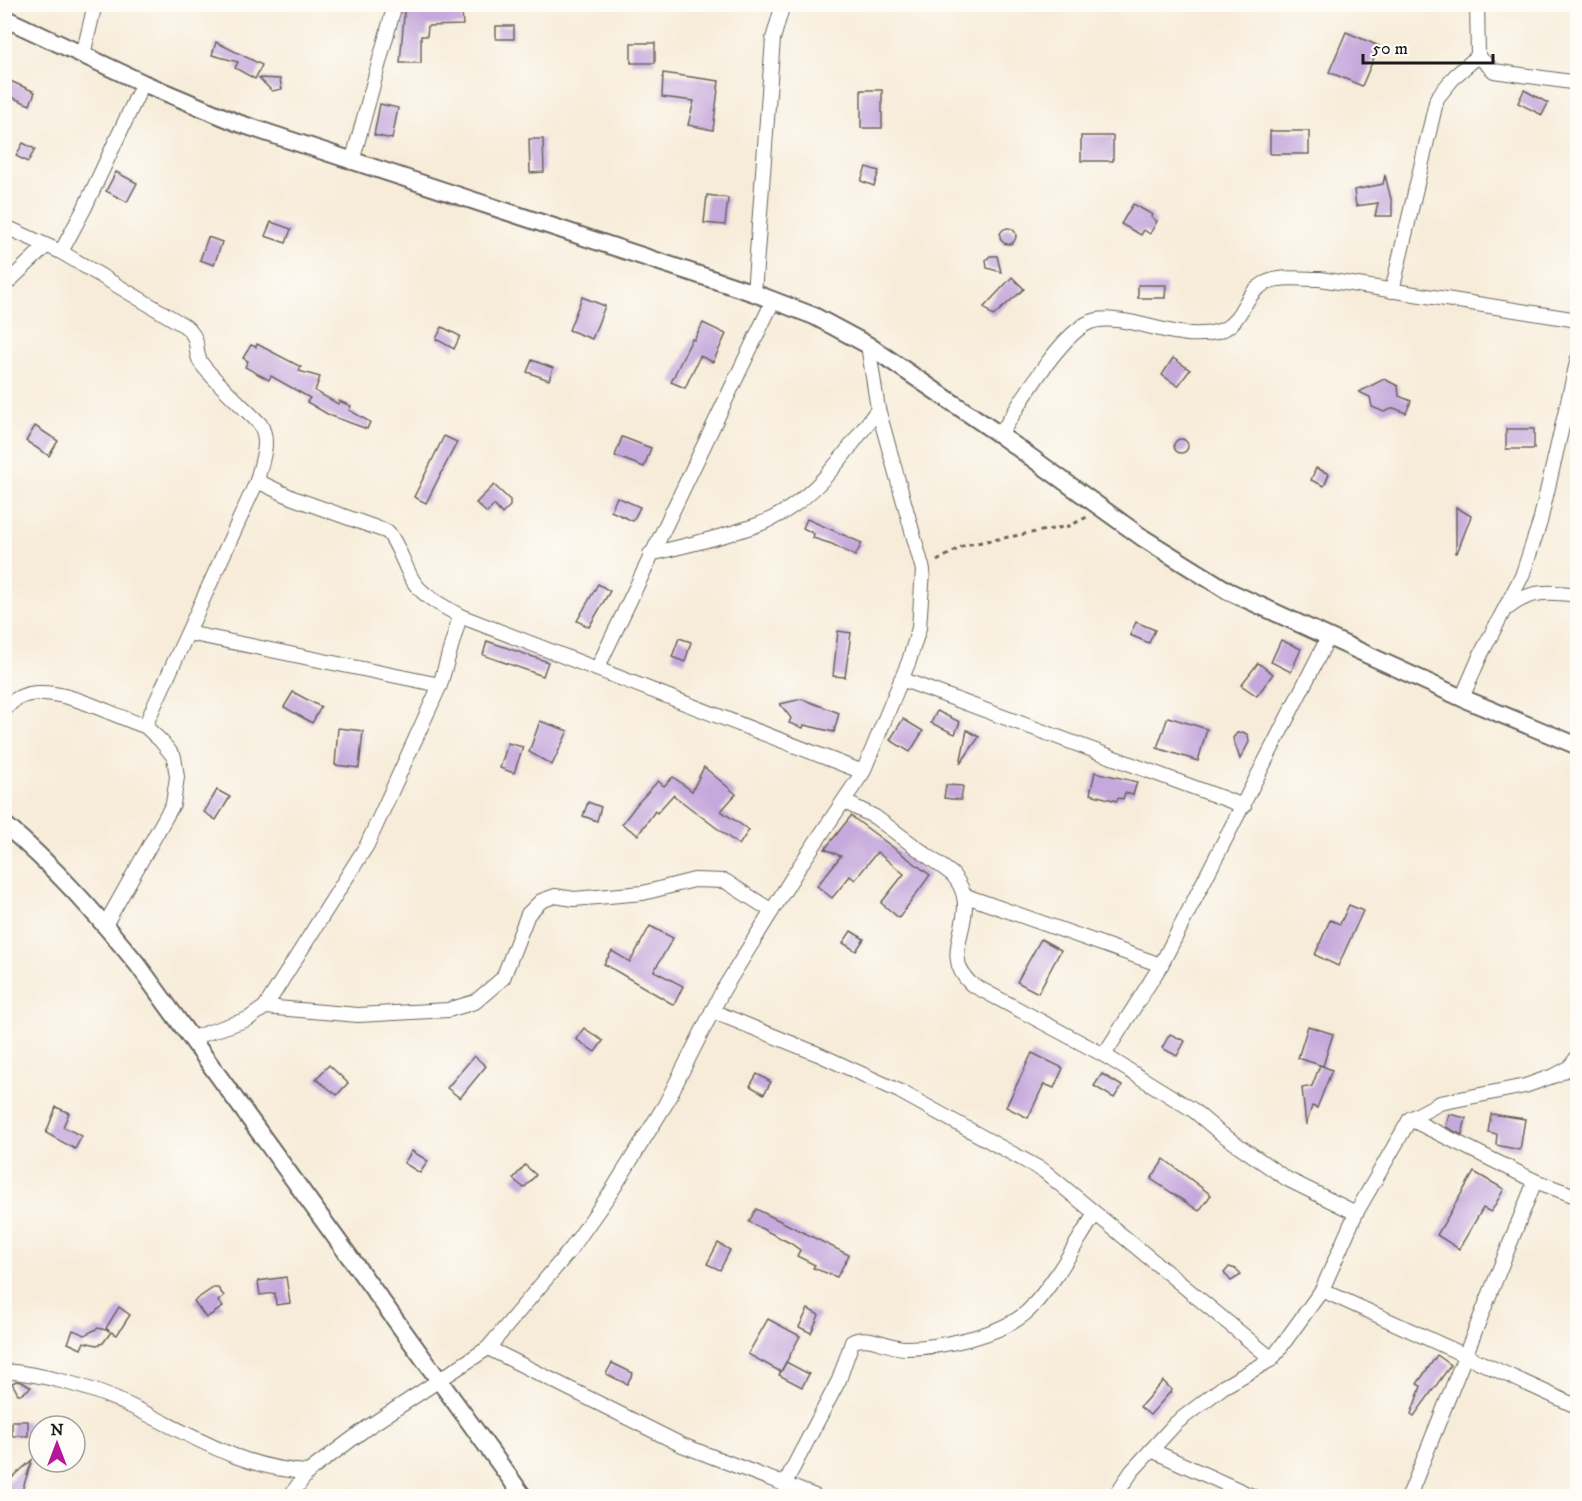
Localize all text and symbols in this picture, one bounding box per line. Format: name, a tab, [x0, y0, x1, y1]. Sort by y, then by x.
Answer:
scale bar	[1363, 27, 1494, 65]
text: 50 m	[1372, 38, 1408, 60]
north arrow	[27, 1414, 87, 1474]
text: N	[50, 1420, 64, 1440]

